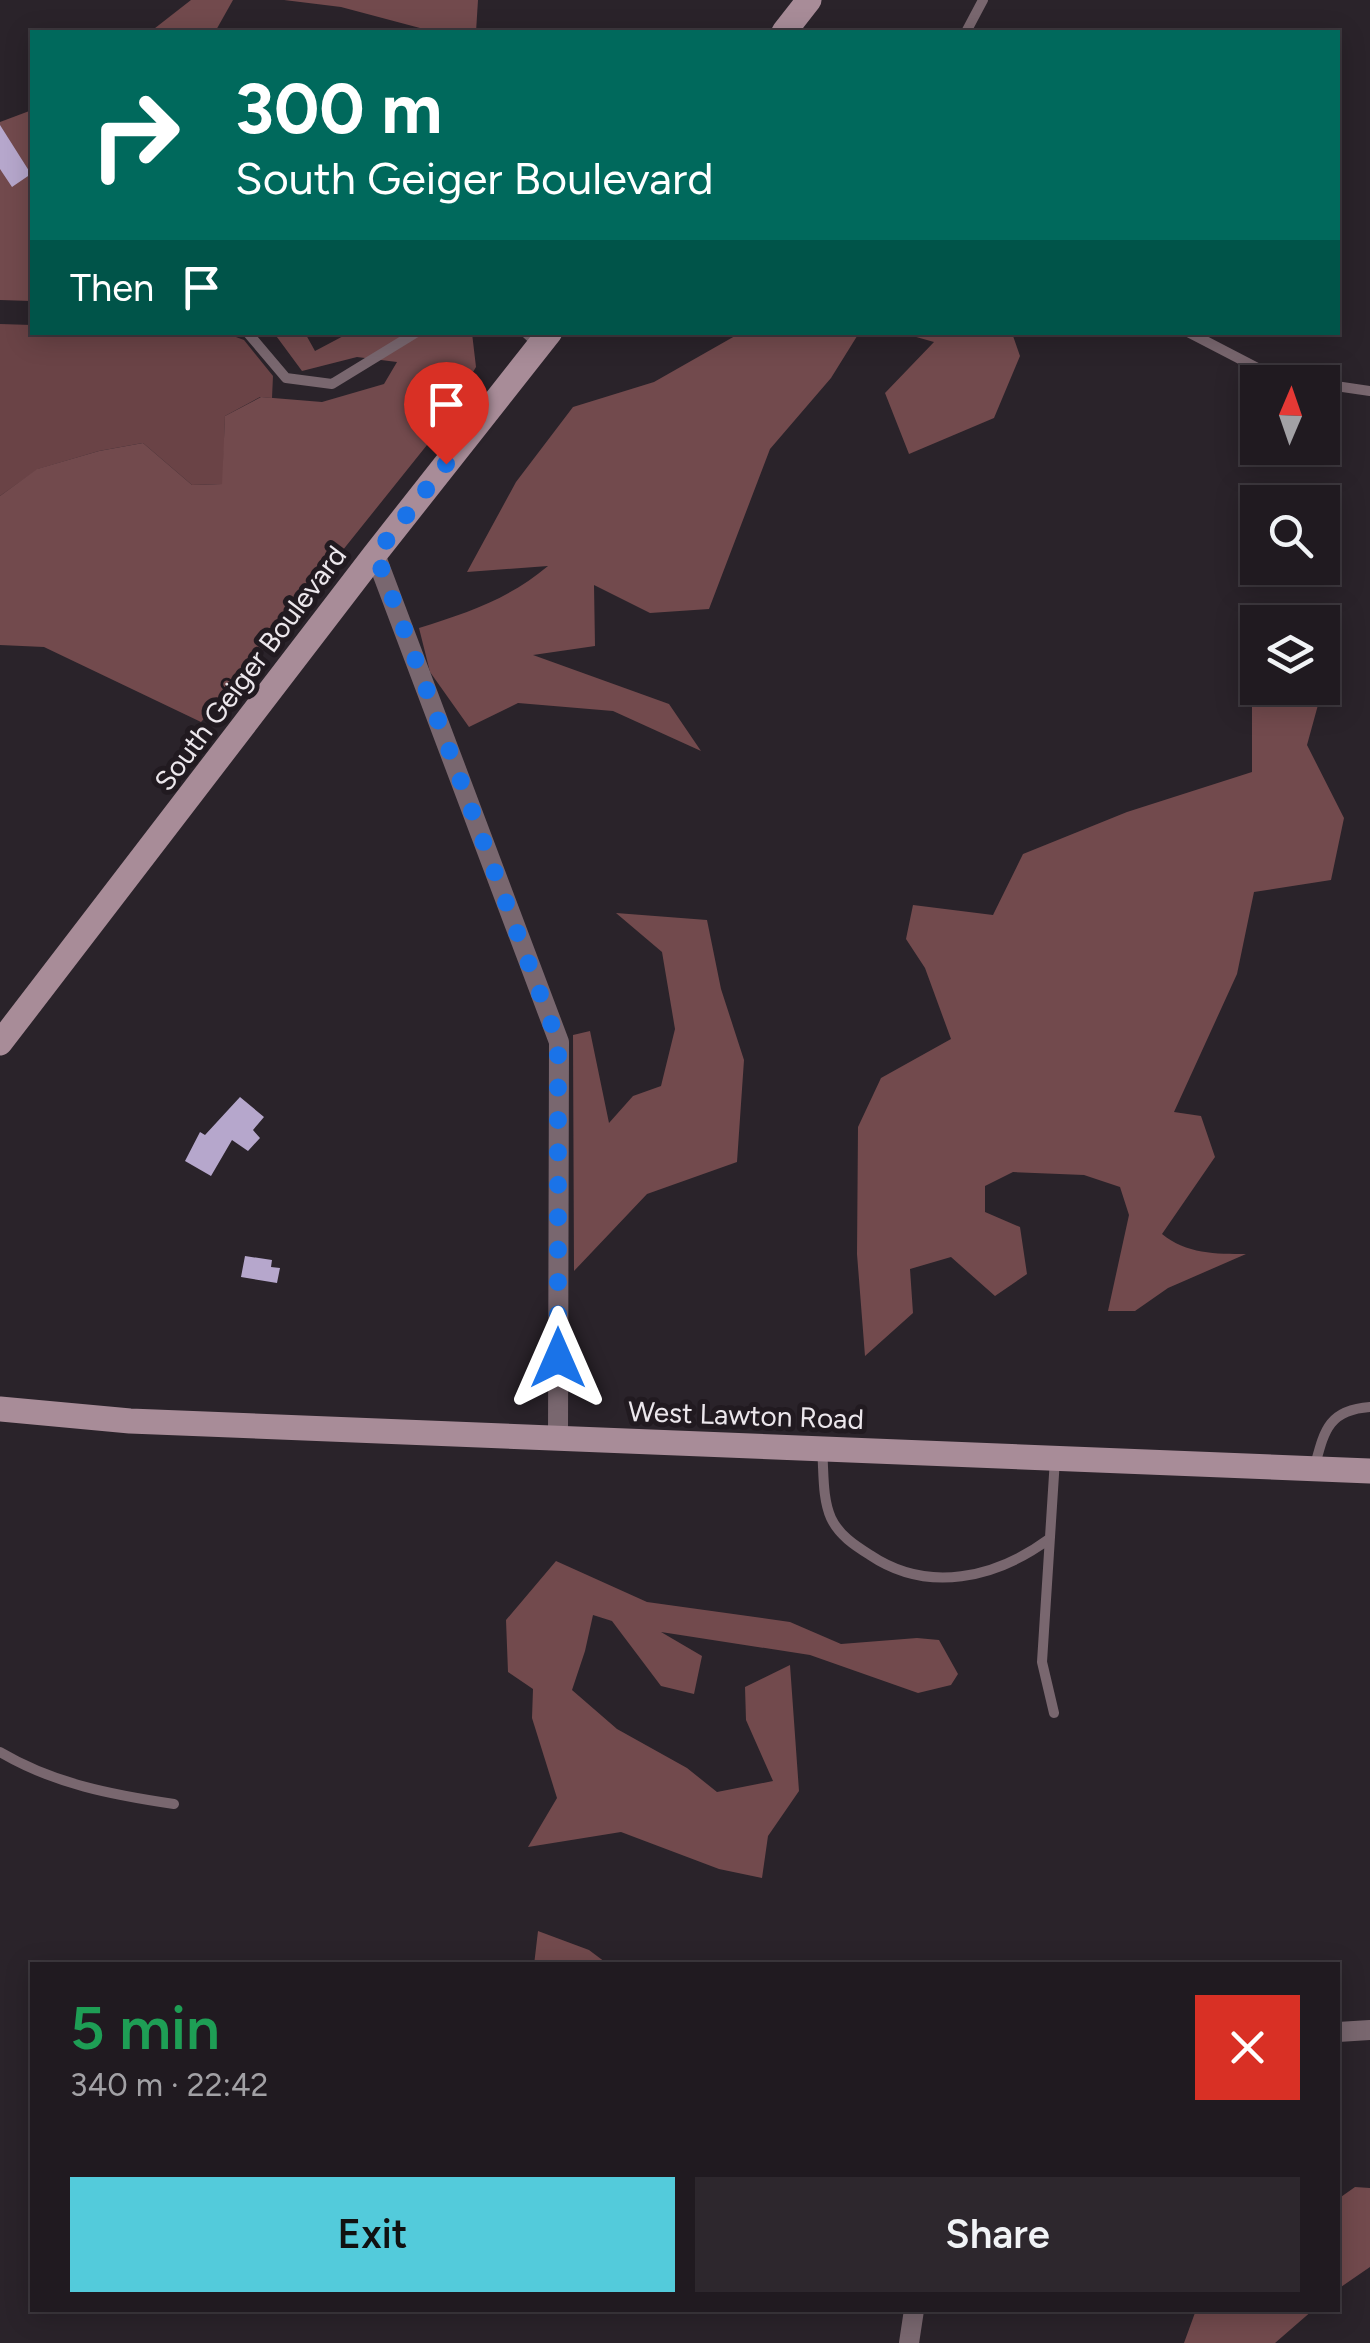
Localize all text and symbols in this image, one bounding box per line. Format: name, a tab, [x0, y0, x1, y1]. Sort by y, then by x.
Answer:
text: 300 m	[235, 66, 442, 151]
icon: right	[70, 70, 200, 200]
text: South Geiger Boulevard	[235, 151, 714, 205]
icon: arrive	[174, 260, 229, 315]
text: Then	[70, 265, 154, 311]
pin	[404, 362, 489, 465]
north arrow	[1240, 365, 1340, 465]
map controls	[1240, 365, 1340, 705]
icon: arrive	[419, 377, 474, 432]
button: search	[1240, 485, 1340, 585]
street label: South Geiger Boulevard	[147, 539, 353, 797]
button: layers	[1240, 605, 1340, 705]
position arrow	[506, 1306, 610, 1410]
street label: West Lawton Road	[628, 1394, 864, 1436]
text: 5 min	[70, 1992, 220, 2064]
button: close	[1195, 1995, 1300, 2100]
text: 340 m · 22:42	[70, 2066, 269, 2104]
button: Exit	[70, 2177, 675, 2292]
button: Share	[695, 2177, 1300, 2292]

